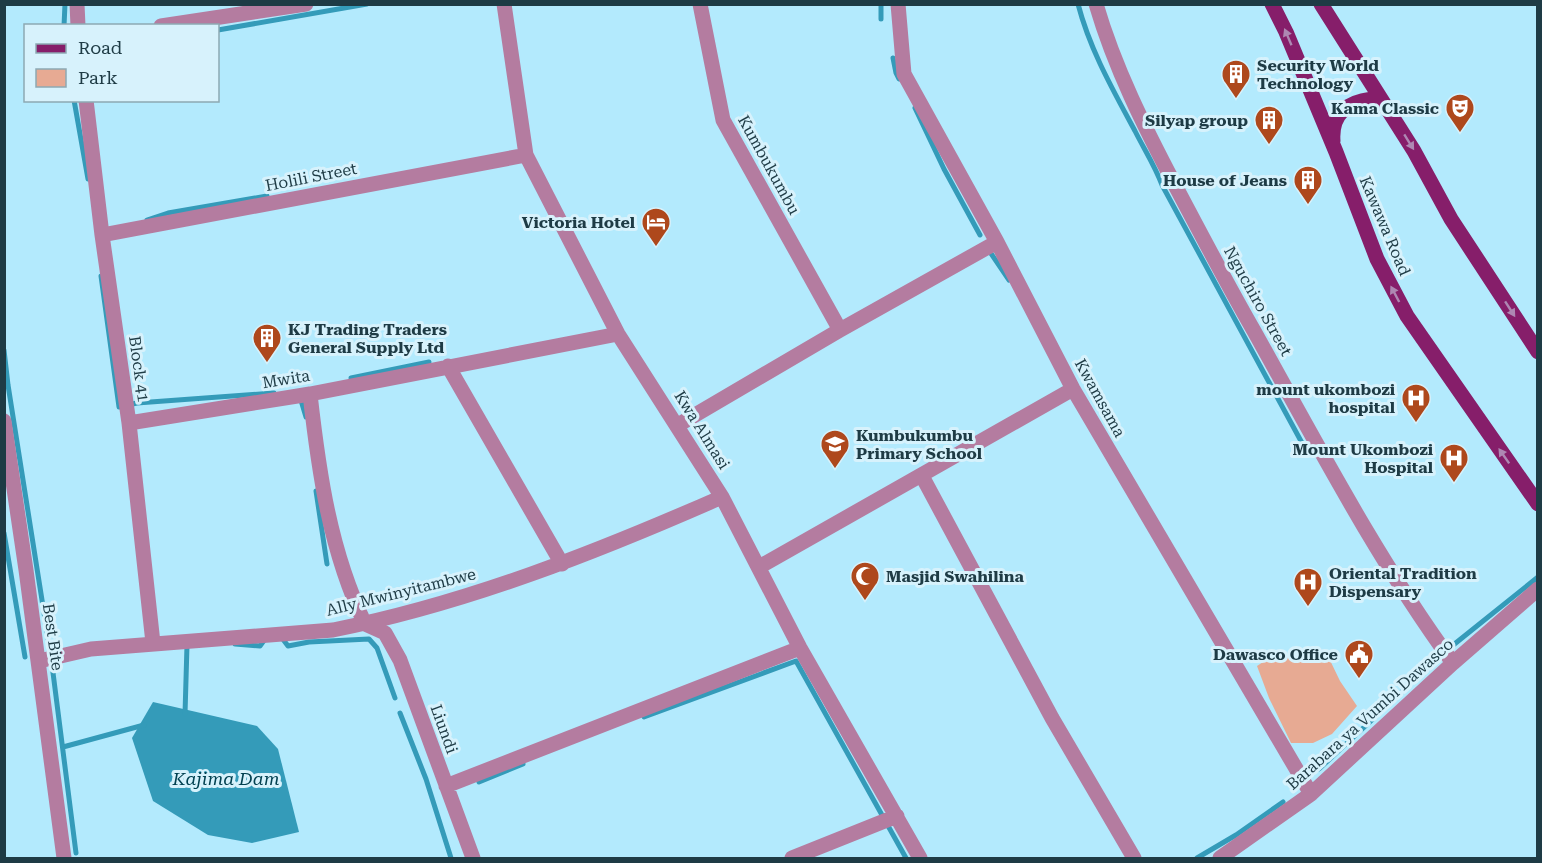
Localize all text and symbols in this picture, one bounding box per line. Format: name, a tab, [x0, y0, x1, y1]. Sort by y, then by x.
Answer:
legend	[24, 24, 219, 102]
one-way arrow	[1283, 28, 1292, 46]
text: Road	[78, 37, 123, 58]
place label: Security World Technology	[1257, 56, 1379, 93]
building icon: Security World Technology	[1220, 58, 1252, 100]
text: Park	[78, 67, 118, 88]
theatre icon: Kama Classic	[1444, 92, 1476, 134]
place label: Kama Classic	[1331, 99, 1439, 118]
building icon: Silyap group	[1253, 104, 1285, 146]
place label: Silyap group	[1145, 111, 1248, 130]
street label: Kumbukumbu	[734, 112, 804, 218]
one-way arrow	[1403, 134, 1414, 151]
street label: Holili Street	[264, 159, 358, 195]
building icon: House of Jeans	[1292, 164, 1324, 206]
place label: House of Jeans	[1163, 171, 1287, 190]
street label: Kawawa Road	[1356, 173, 1414, 279]
hotel icon: Victoria Hotel	[640, 206, 672, 248]
place label: Victoria Hotel	[522, 213, 636, 232]
street label: Nguchiro Street	[1220, 243, 1296, 359]
one-way arrow	[1390, 285, 1400, 302]
one-way arrow	[1504, 301, 1515, 317]
place label: KJ Trading Traders General Supply Ltd	[288, 320, 447, 357]
building icon: KJ Trading Traders General Supply Ltd	[251, 322, 283, 364]
street label: Block 41	[125, 335, 153, 403]
street label: Kwamsama	[1071, 355, 1129, 441]
street label: Mwita	[261, 366, 312, 392]
place label: mount ukombozi hospital	[1256, 380, 1396, 417]
hospital icon: mount ukombozi hospital	[1400, 382, 1432, 424]
street label: Kwa Almasi	[670, 387, 734, 473]
place label: Kumbukumbu Primary School	[856, 426, 983, 463]
school or university icon: Kumbukumbu Primary School	[819, 428, 851, 470]
place label: Mount Ukombozi Hospital	[1293, 440, 1434, 477]
hospital icon: Mount Ukombozi Hospital	[1438, 442, 1470, 484]
one-way arrow	[1498, 449, 1510, 465]
mosque icon: Masjid Swahilina	[849, 560, 881, 602]
street label: Ally Mwinyitambwe	[324, 564, 478, 620]
place label: Oriental Tradition Dispensary	[1329, 564, 1477, 601]
hospital icon: Oriental Tradition Dispensary	[1292, 566, 1324, 608]
place label: Masjid Swahilina	[886, 567, 1024, 586]
street label: Best Bite	[39, 602, 67, 672]
street label: Barabara ya Vumbi Dawasco	[1283, 634, 1457, 794]
public building icon: Dawasco Office	[1343, 638, 1375, 680]
place label: Dawasco Office	[1213, 645, 1338, 664]
street label: Liundi	[426, 702, 462, 756]
water label: Kajima Dam	[172, 768, 280, 789]

